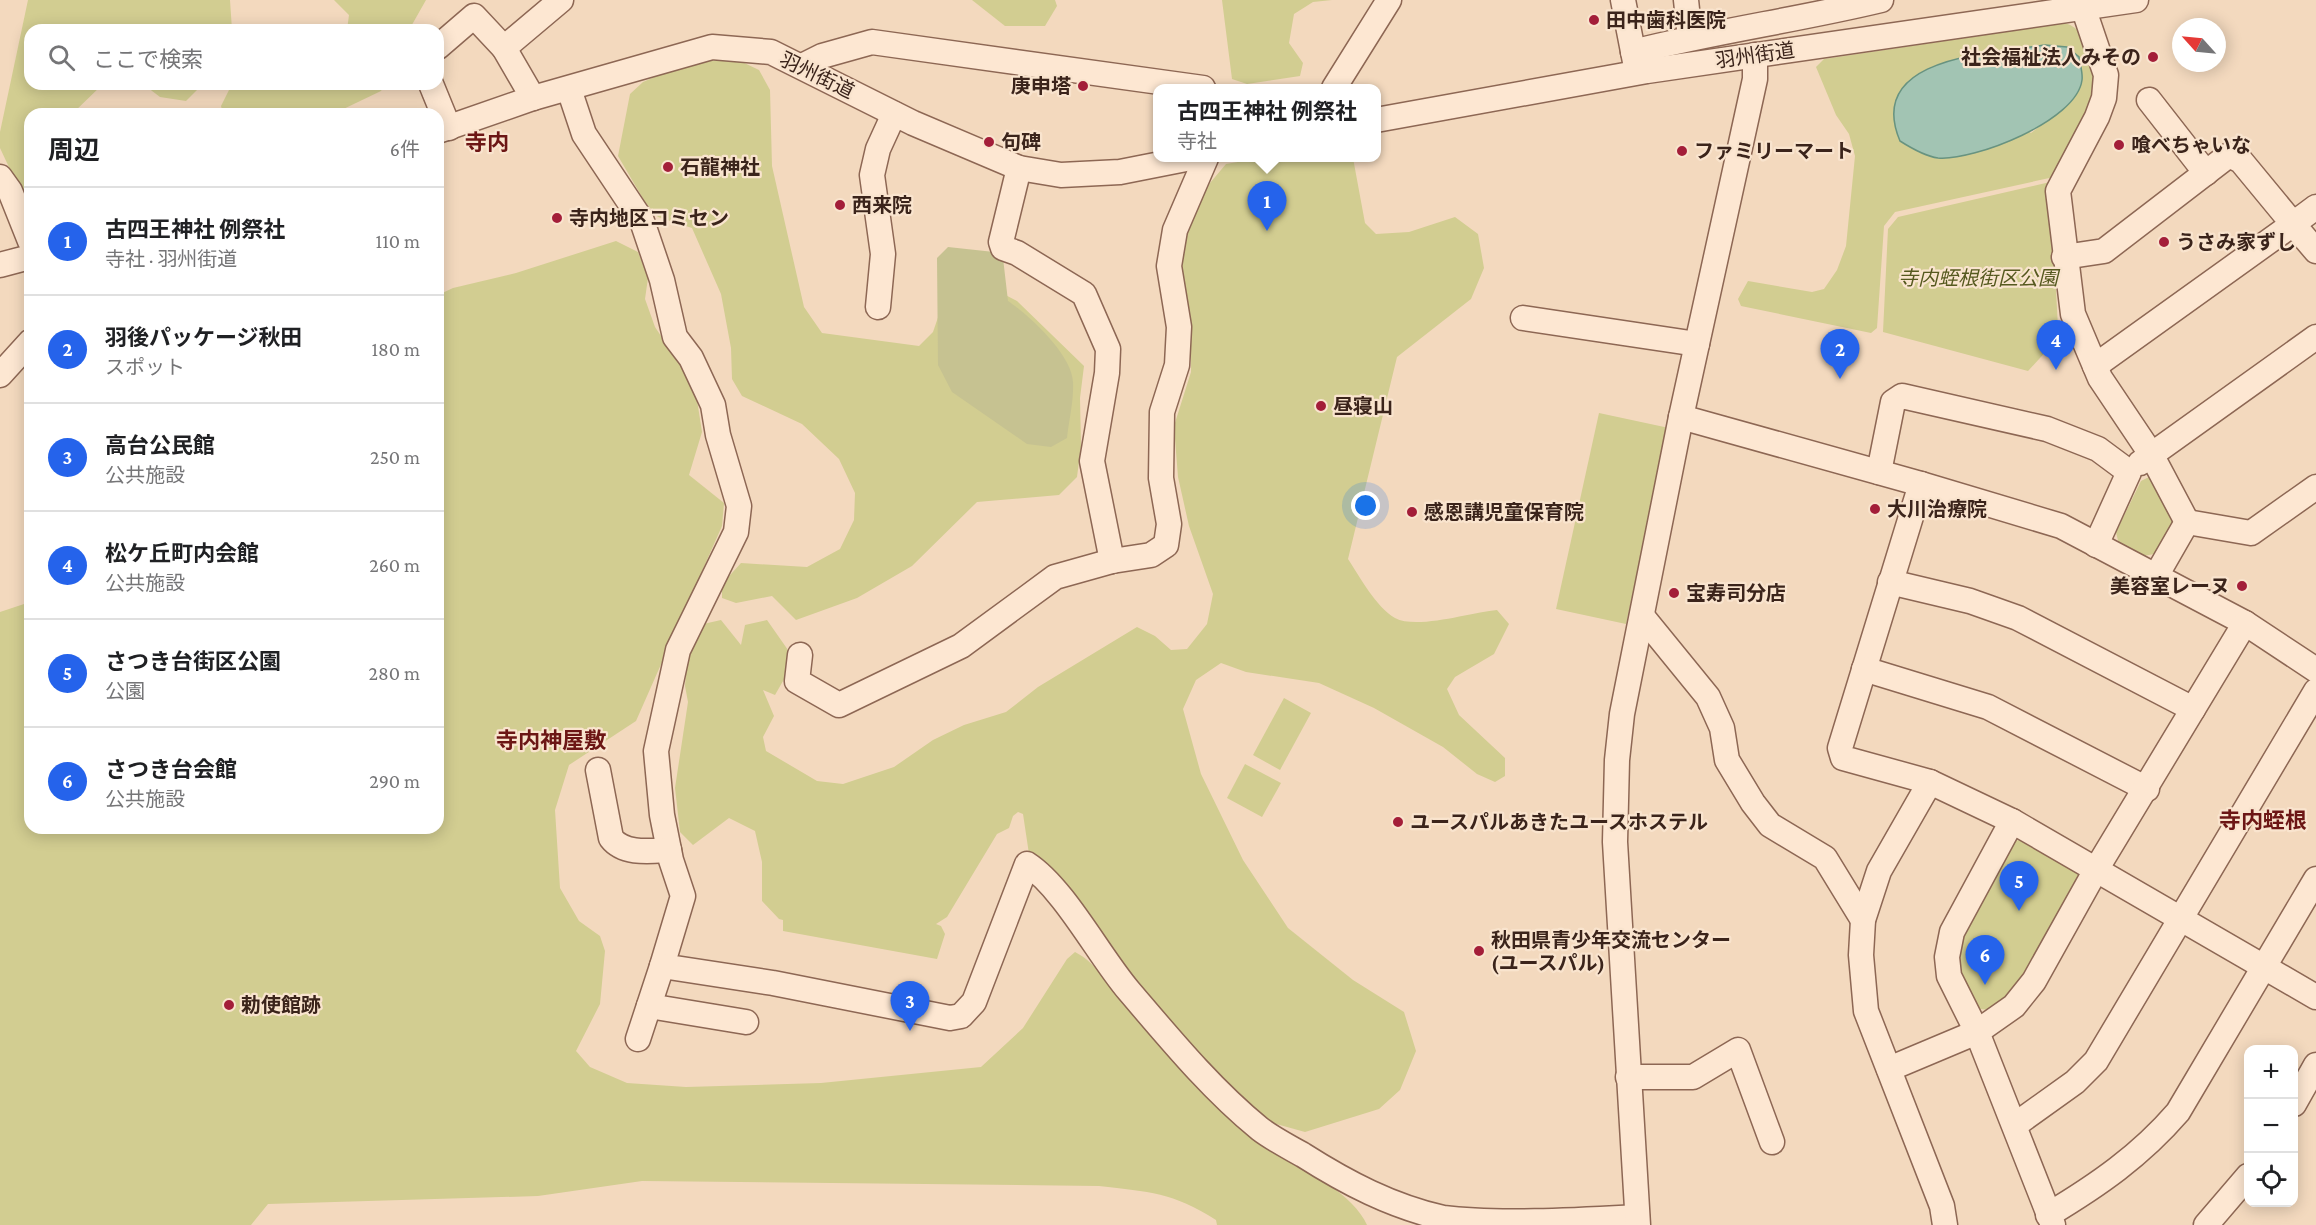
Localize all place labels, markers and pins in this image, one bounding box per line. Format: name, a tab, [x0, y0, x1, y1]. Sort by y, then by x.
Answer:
place label: 田中歯科医院	[1606, 9, 1726, 31]
marker: 田中歯科医院	[1587, 13, 1601, 27]
place label: 社会福祉法人みその	[1961, 46, 2141, 68]
marker: 社会福祉法人みその	[2146, 50, 2160, 64]
place label: 庚申塔	[1011, 75, 1071, 97]
marker: 庚申塔	[1076, 79, 1090, 93]
place label: 句碑	[1001, 131, 1041, 153]
place label: 喰べちゃいな	[2131, 134, 2251, 156]
marker: 句碑	[982, 135, 996, 149]
marker: 喰べちゃいな	[2112, 138, 2126, 152]
place label: ファミリーマート	[1694, 140, 1854, 162]
marker: ファミリーマート	[1675, 144, 1689, 158]
place label: 石龍神社	[680, 156, 760, 178]
marker: 石龍神社	[661, 160, 675, 174]
pin: 1	[1248, 182, 1286, 231]
place label: 西来院	[852, 194, 912, 216]
marker: 西来院	[833, 198, 847, 212]
place label: 寺内地区コミセン	[569, 207, 729, 229]
marker: 寺内地区コミセン	[550, 211, 564, 225]
place label: うさみ家ずし	[2176, 231, 2296, 253]
marker: うさみ家ずし	[2157, 235, 2171, 249]
pin: 4	[2036, 320, 2076, 370]
pin: 2	[1820, 330, 1860, 379]
place label: 昼寝山	[1333, 395, 1393, 417]
marker: 昼寝山	[1314, 399, 1328, 413]
place label: 大川治療院	[1887, 498, 1987, 520]
place label: 感恩講児童保育院	[1424, 501, 1584, 523]
marker: 大川治療院	[1868, 502, 1882, 516]
marker: 感恩講児童保育院	[1405, 505, 1419, 519]
place label: 美容室レーヌ	[2110, 575, 2230, 597]
marker: 美容室レーヌ	[2235, 579, 2249, 593]
place label: 宝寿司分店	[1686, 582, 1786, 604]
marker: 宝寿司分店	[1667, 586, 1681, 600]
place label: ユースパルあきたユースホステル	[1410, 811, 1708, 833]
marker: ユースパルあきたユースホステル	[1391, 815, 1405, 829]
pin: 5	[2000, 862, 2038, 911]
place label: 秋田県青少年交流センター (ユースパル)	[1491, 929, 1731, 975]
pin: 6	[1966, 936, 2004, 985]
marker: 秋田県青少年交流センター (ユースパル)	[1472, 944, 1486, 958]
pin: 3	[890, 982, 930, 1031]
place label: 勅使館跡	[241, 994, 321, 1016]
marker: 勅使館跡	[222, 998, 236, 1012]

